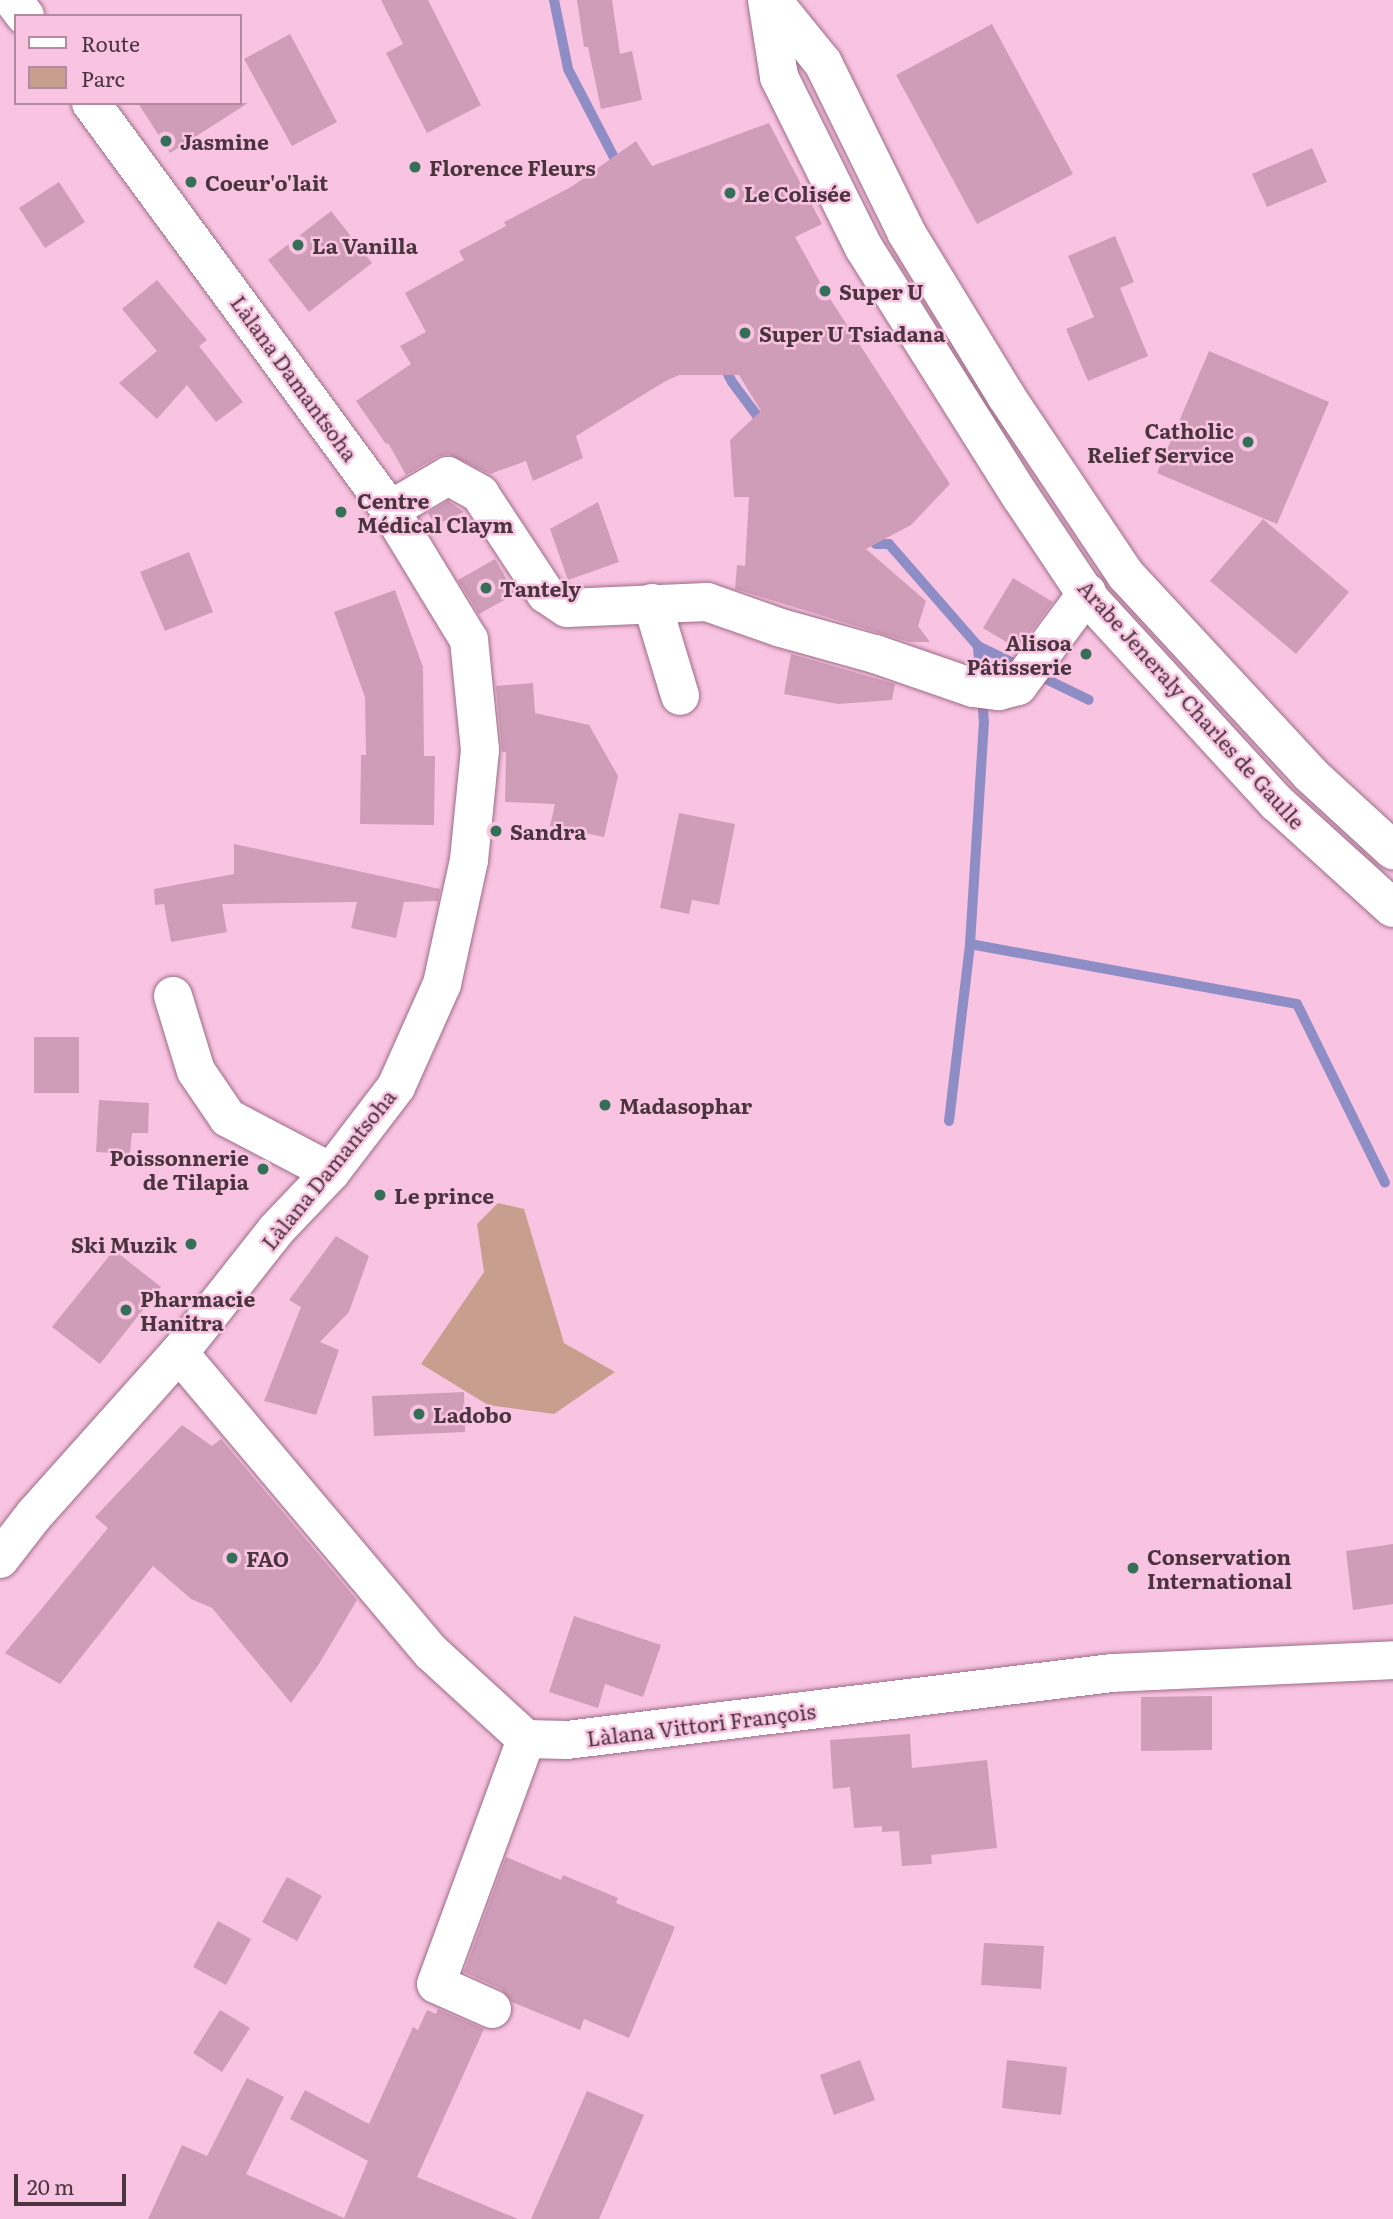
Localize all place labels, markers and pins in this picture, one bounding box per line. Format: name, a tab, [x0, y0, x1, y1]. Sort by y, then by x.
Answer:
place label: Jasmine	[180, 128, 269, 154]
marker: Jasmine	[158, 133, 174, 149]
place label: Florence Fleurs	[429, 154, 596, 180]
marker: Florence Fleurs	[407, 159, 423, 175]
place label: Coeur'o'lait	[205, 169, 328, 195]
marker: Coeur'o'lait	[183, 174, 199, 190]
place label: Le Colisée	[744, 180, 851, 206]
marker: Le Colisée	[722, 185, 738, 201]
place label: La Vanilla	[312, 232, 418, 258]
marker: La Vanilla	[290, 237, 306, 253]
place label: Super U	[839, 278, 924, 304]
marker: Super U	[817, 283, 833, 299]
place label: Super U Tsiadana	[759, 320, 945, 346]
marker: Super U Tsiadana	[737, 325, 753, 341]
place label: Catholic Relief Service	[1087, 417, 1234, 467]
marker: Catholic Relief Service	[1240, 434, 1256, 450]
place label: Centre Médical Claym	[357, 487, 513, 537]
marker: Centre Médical Claym	[331, 502, 351, 522]
place label: Tantely	[500, 575, 581, 601]
marker: Tantely	[478, 580, 494, 596]
place label: Alisoa Pâtisserie	[966, 629, 1072, 679]
marker: Alisoa Pâtisserie	[1078, 646, 1094, 662]
place label: Sandra	[510, 818, 586, 844]
marker: Sandra	[488, 823, 504, 839]
place label: Madasophar	[619, 1092, 752, 1118]
marker: Madasophar	[597, 1097, 613, 1113]
place label: Poissonnerie de Tilapia	[109, 1144, 249, 1194]
marker: Poissonnerie de Tilapia	[255, 1161, 271, 1177]
place label: Le prince	[394, 1182, 494, 1208]
marker: Le prince	[372, 1187, 388, 1203]
place label: Ski Muzik	[71, 1231, 177, 1257]
marker: Ski Muzik	[183, 1236, 199, 1252]
place label: Pharmacie Hanitra	[140, 1285, 255, 1335]
marker: Pharmacie Hanitra	[118, 1302, 134, 1318]
place label: Ladobo	[433, 1401, 512, 1427]
marker: Ladobo	[411, 1406, 427, 1422]
place label: Conservation International	[1147, 1543, 1292, 1593]
place label: FAO	[246, 1545, 289, 1571]
marker: FAO	[224, 1550, 240, 1566]
marker: Conservation International	[1125, 1560, 1141, 1576]

